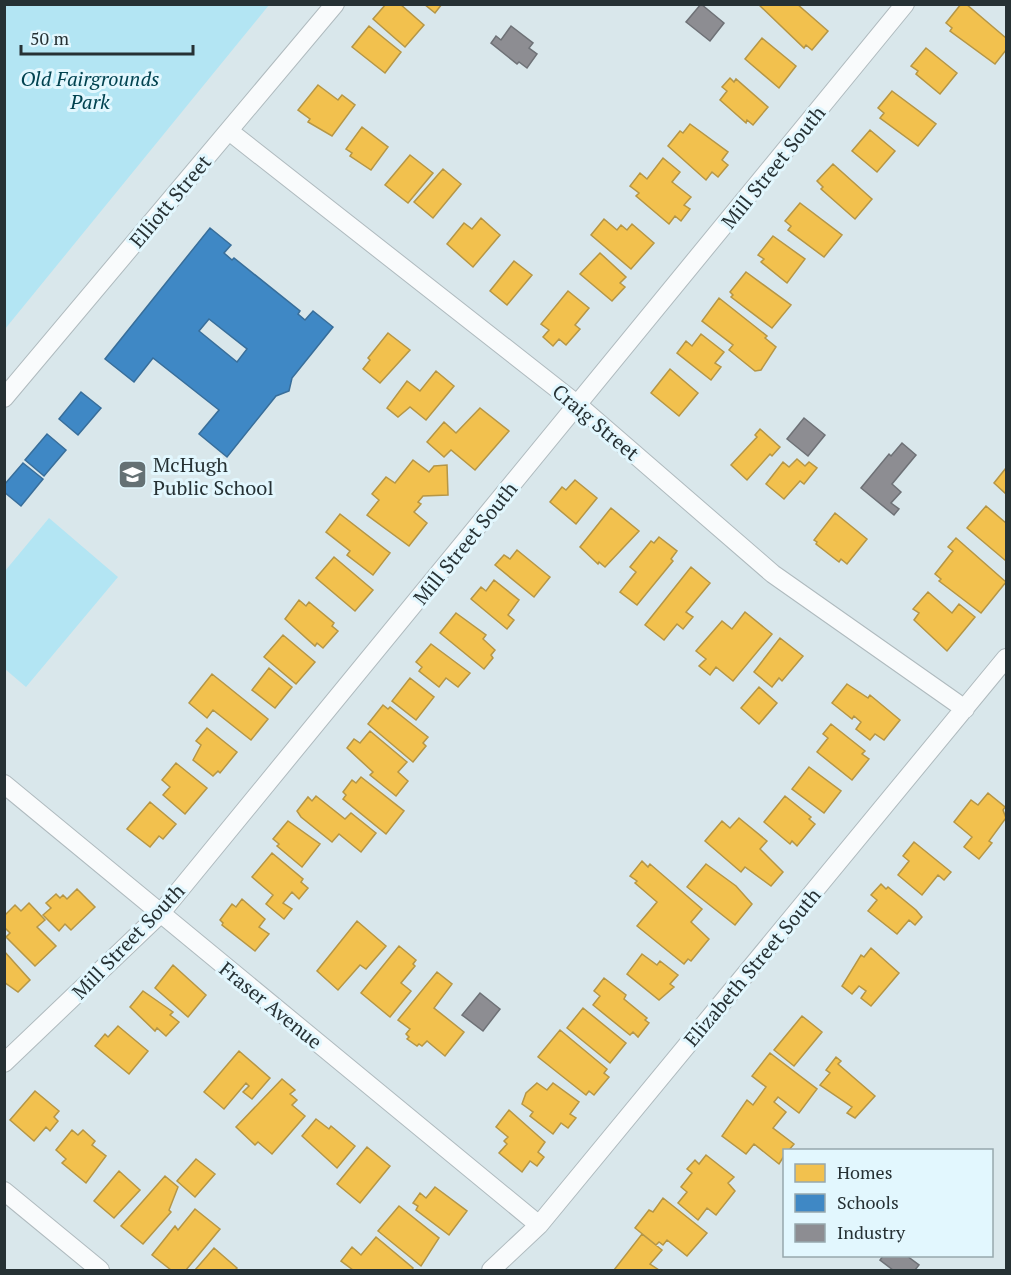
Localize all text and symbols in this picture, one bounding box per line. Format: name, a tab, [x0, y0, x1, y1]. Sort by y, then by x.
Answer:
scale bar	[21, 18, 194, 56]
text: 50 m	[30, 26, 70, 50]
park label: Old Fairgrounds Park	[21, 65, 159, 115]
street label: Mill Street South	[715, 100, 831, 234]
street label: Elliott Street	[123, 148, 217, 253]
street label: Craig Street	[547, 378, 645, 467]
place label: McHugh Public School	[153, 451, 273, 501]
school or university icon: McHugh Public School	[116, 459, 148, 491]
street label: Mill Street South	[407, 476, 523, 610]
street label: Mill Street South	[66, 877, 190, 1005]
street label: Elizabeth Street South	[678, 882, 827, 1052]
street label: Fraser Avenue	[214, 955, 328, 1055]
legend	[783, 1149, 993, 1257]
text: Homes	[837, 1160, 892, 1184]
text: Schools	[837, 1190, 899, 1214]
text: Industry	[837, 1220, 906, 1244]

